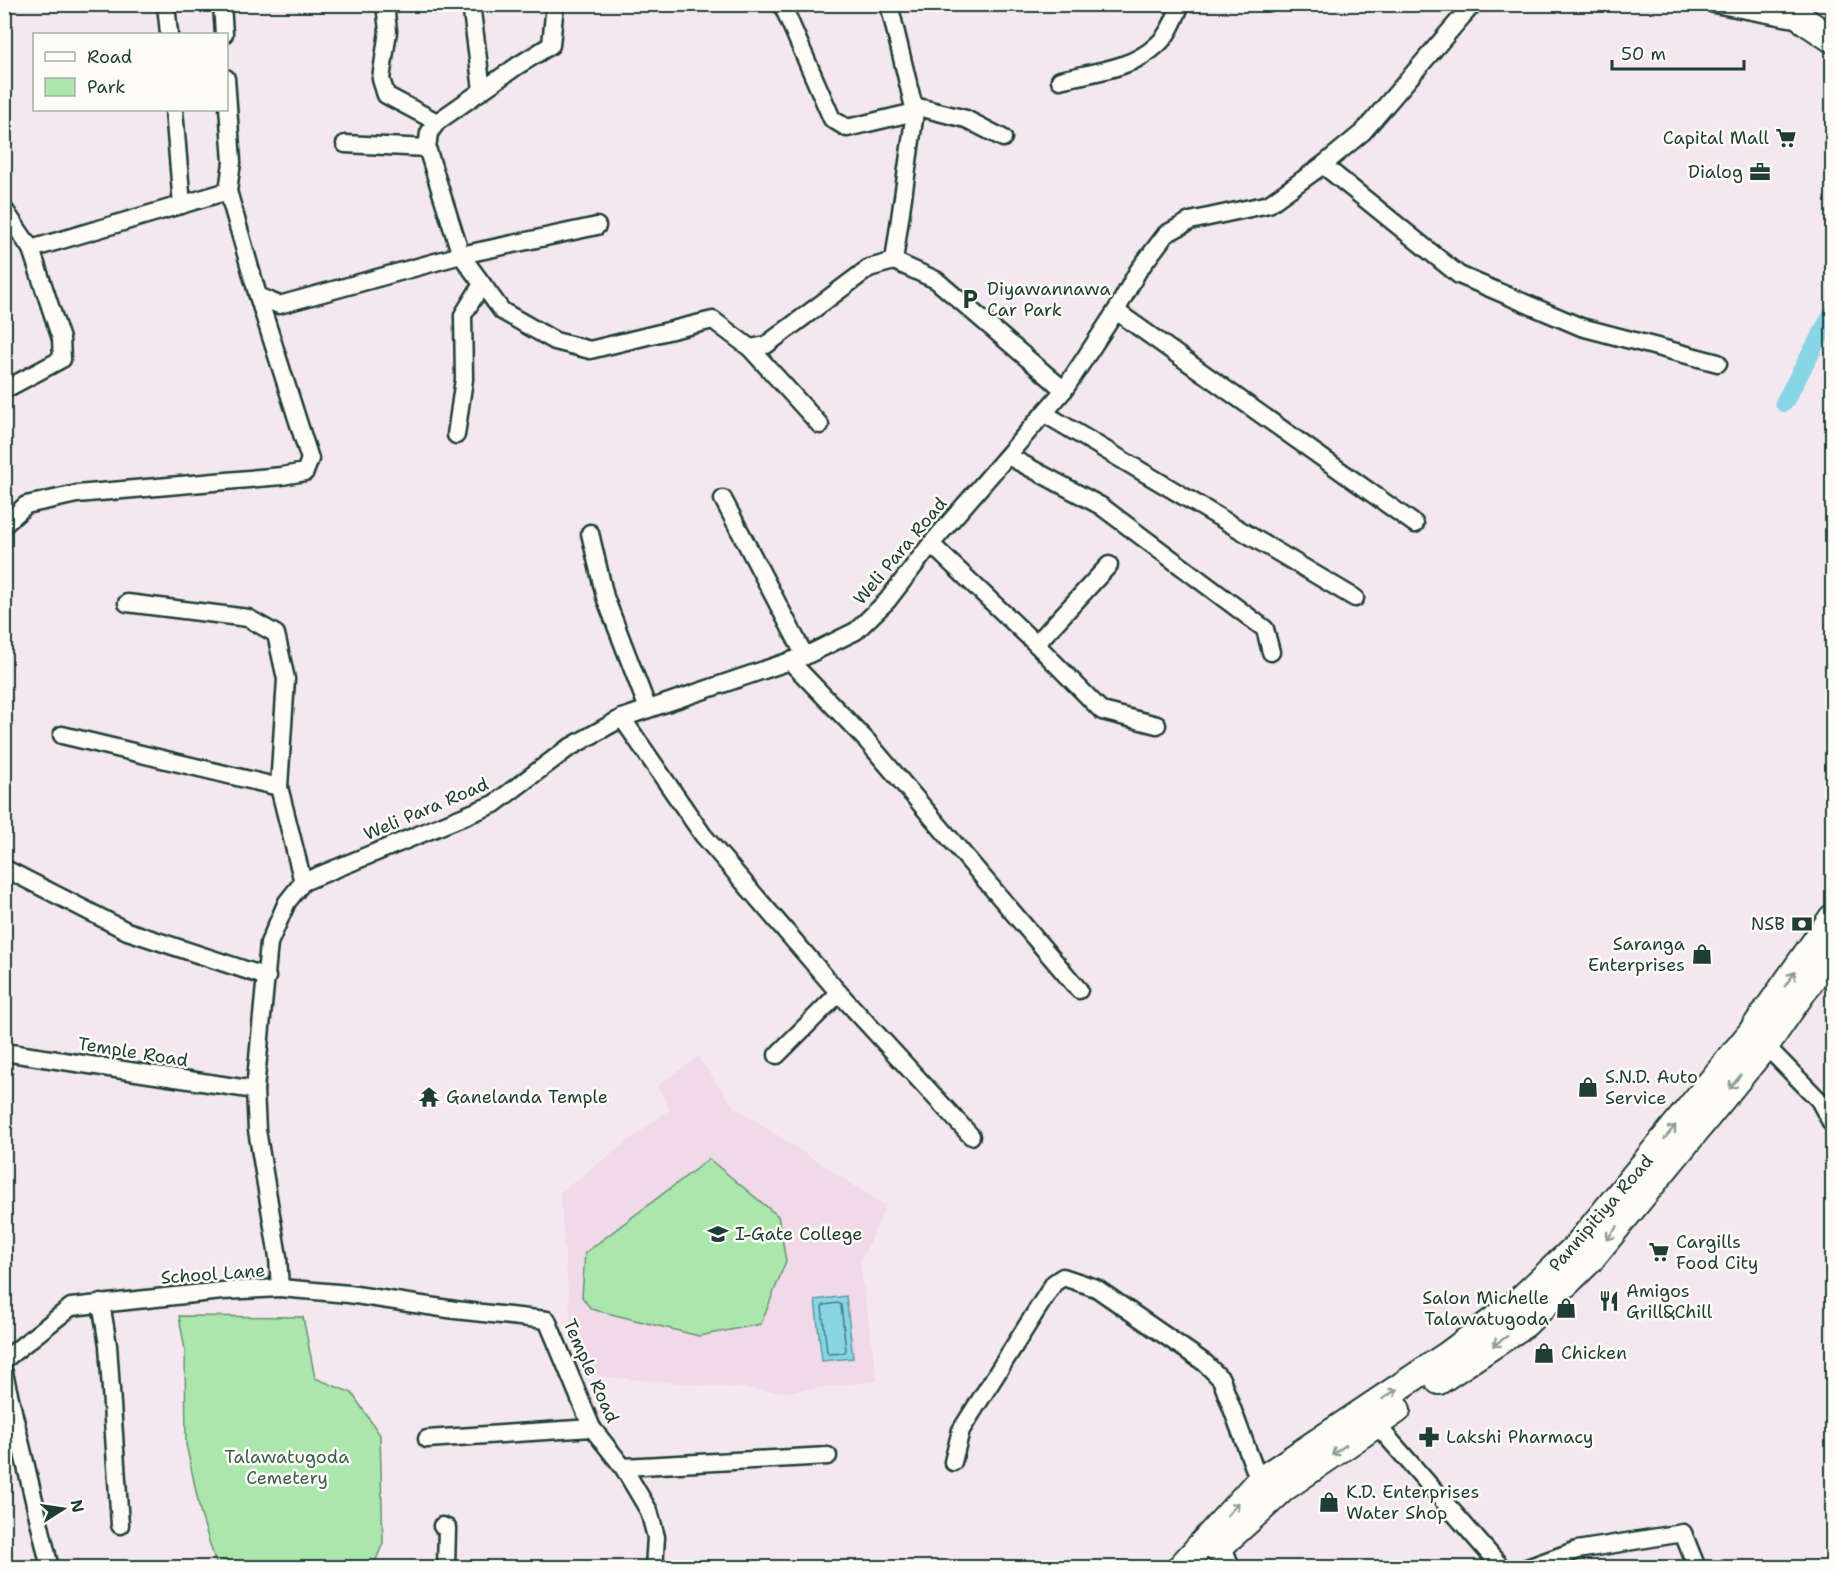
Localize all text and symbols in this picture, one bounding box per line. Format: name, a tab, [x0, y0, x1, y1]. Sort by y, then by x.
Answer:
legend	[33, 33, 228, 111]
scale bar	[1612, 33, 1744, 71]
text: 50 m	[1621, 42, 1666, 66]
text: Road	[87, 45, 132, 69]
text: Park	[87, 75, 126, 99]
place label: Capital Mall	[1663, 126, 1770, 150]
supermarket icon: Capital Mall	[1774, 126, 1798, 150]
place label: Dialog	[1688, 160, 1743, 184]
office icon: Dialog	[1748, 160, 1772, 184]
place label: Diyawannawa Car Park	[987, 277, 1111, 322]
parking icon: Diyawannawa Car Park	[958, 287, 982, 311]
street label: Weli Para Road	[848, 492, 952, 610]
street label: Weli Para Road	[360, 772, 492, 846]
place label: NSB	[1751, 912, 1785, 936]
bank icon: NSB	[1790, 912, 1814, 936]
place label: Saranga Enterprises	[1588, 932, 1685, 977]
shop icon: Saranga Enterprises	[1690, 942, 1714, 966]
one-way arrow	[1784, 971, 1796, 987]
street label: Temple Road	[76, 1031, 190, 1073]
place label: S.N.D. Auto Service	[1605, 1065, 1698, 1110]
one-way arrow	[1729, 1074, 1742, 1090]
shop icon: S.N.D. Auto Service	[1576, 1075, 1600, 1099]
temple icon: Ganelanda Temple	[417, 1085, 441, 1109]
place label: Ganelanda Temple	[446, 1085, 608, 1109]
one-way arrow	[1663, 1125, 1676, 1141]
street label: Pannipitiya Road	[1543, 1149, 1659, 1277]
school or university icon: I-Gate College	[706, 1222, 730, 1246]
place label: I-Gate College	[735, 1222, 863, 1246]
one-way arrow	[1605, 1225, 1619, 1240]
place label: Cargills Food City	[1676, 1230, 1758, 1275]
supermarket icon: Cargills Food City	[1647, 1240, 1671, 1264]
street label: School Lane	[160, 1258, 266, 1290]
place label: Amigos Grill&Chill	[1626, 1279, 1713, 1324]
place label: Salon Michelle Talawatugoda	[1422, 1286, 1549, 1331]
restaurant icon: Amigos Grill&Chill	[1597, 1289, 1621, 1313]
shop icon: Salon Michelle Talawatugoda	[1554, 1296, 1578, 1320]
street label: Temple Road	[557, 1315, 625, 1427]
one-way arrow	[1492, 1335, 1509, 1347]
shop icon: Chicken	[1532, 1341, 1556, 1365]
place label: Chicken	[1561, 1341, 1627, 1365]
one-way arrow	[1381, 1388, 1397, 1400]
pharmacy icon: Lakshi Pharmacy	[1417, 1425, 1441, 1449]
place label: Lakshi Pharmacy	[1446, 1425, 1593, 1449]
one-way arrow	[1331, 1444, 1347, 1456]
park label: Talawatugoda Cemetery	[225, 1445, 349, 1490]
north arrow	[33, 1479, 93, 1539]
place label: K.D. Enterprises Water Shop	[1346, 1480, 1479, 1525]
shop icon: K.D. Enterprises Water Shop	[1317, 1490, 1341, 1514]
text: N	[66, 1498, 89, 1514]
one-way arrow	[1226, 1502, 1240, 1517]

